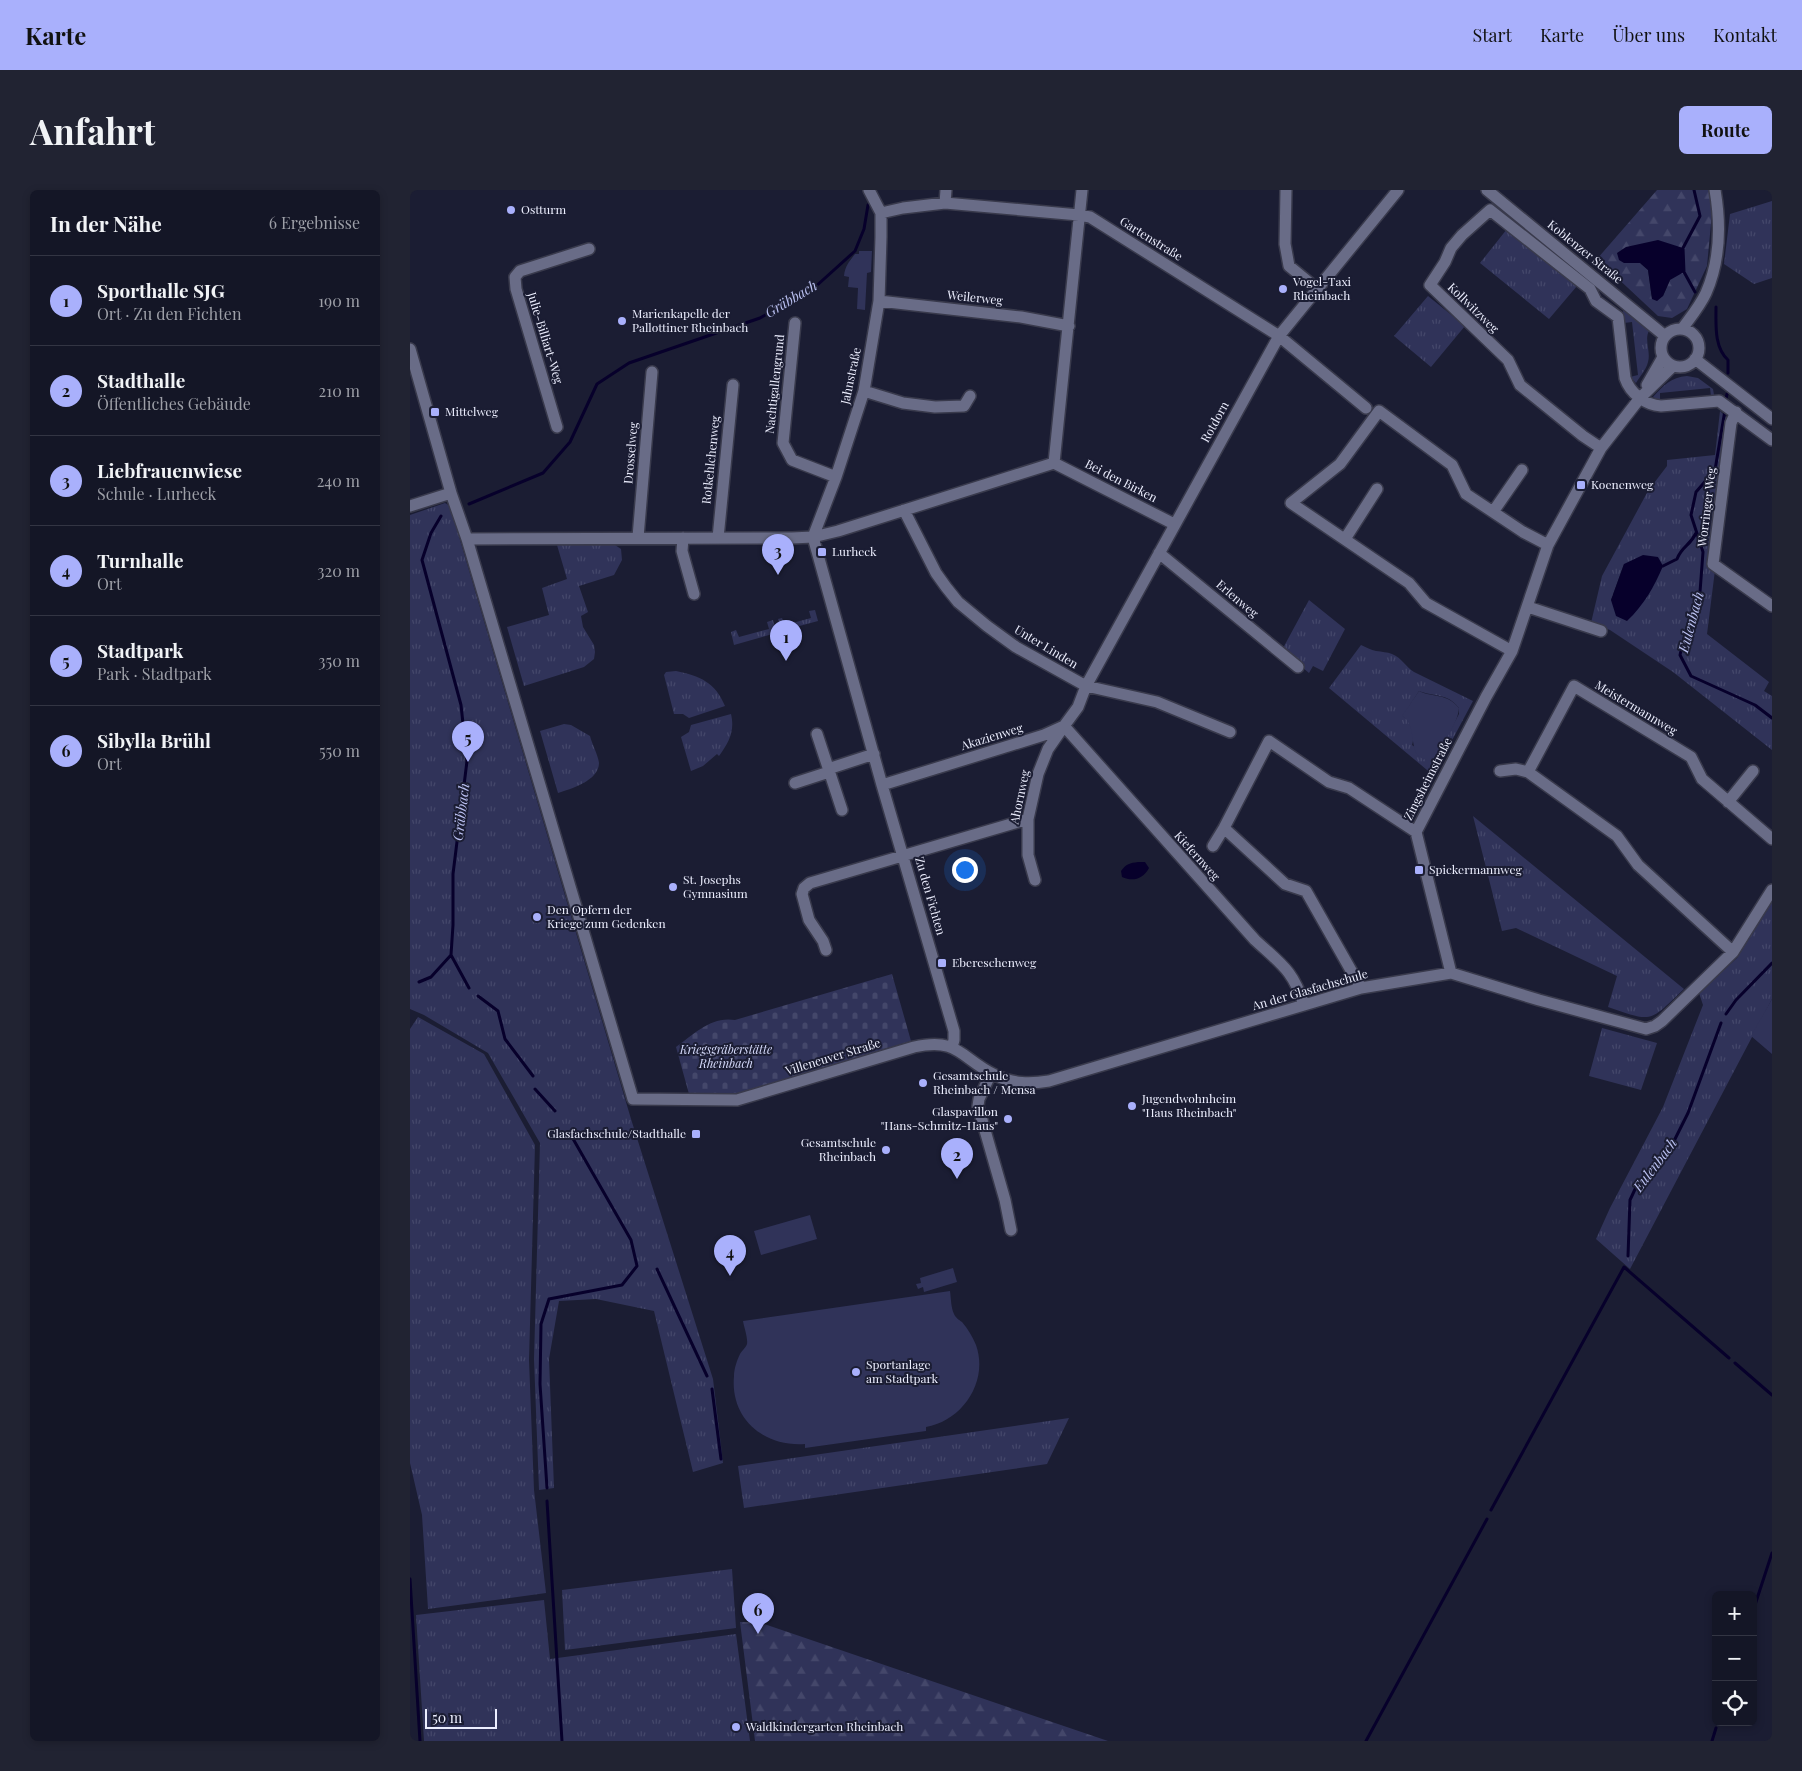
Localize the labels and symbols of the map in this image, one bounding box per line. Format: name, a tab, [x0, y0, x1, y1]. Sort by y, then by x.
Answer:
place label: Ostturm	[521, 201, 567, 217]
marker: Ostturm	[505, 204, 517, 216]
street label: Gartenstraße	[1117, 213, 1186, 264]
street label: Koblenzer Straße	[1545, 216, 1627, 287]
place label: Vogel-Taxi Rheinbach	[1292, 273, 1352, 303]
water label: Gräbbach	[761, 276, 820, 322]
street label: Kollwitzweg	[1445, 279, 1503, 336]
marker: Vogel-Taxi Rheinbach	[1277, 283, 1289, 295]
street label: Weilerweg	[945, 286, 1004, 308]
street label: Julie-Billiart-Weg	[524, 289, 568, 386]
place label: Marienkapelle der Pallottiner Rheinbach	[632, 305, 748, 335]
marker: Marienkapelle der Pallottiner Rheinbach	[616, 315, 628, 327]
street label: Nachtigallengrund	[761, 333, 787, 434]
street label: Jahnstraße	[836, 346, 864, 407]
street label: Rotdorn	[1196, 398, 1232, 445]
place label: Mittelweg	[445, 403, 499, 419]
marker: Mittelweg	[429, 406, 441, 418]
street label: Rotkehlchenweg	[697, 414, 723, 505]
street label: Drosselweg	[619, 421, 641, 485]
street label: Bei den Birken	[1083, 455, 1160, 505]
street label: Worringer Weg	[1693, 465, 1719, 549]
place label: Koenenweg	[1591, 476, 1654, 492]
marker: Koenenweg	[1575, 479, 1587, 491]
pin: 3	[762, 534, 794, 575]
place label: Lurheck	[832, 543, 877, 559]
marker: Lurheck	[816, 546, 828, 558]
street label: Erlenweg	[1213, 576, 1263, 621]
water label: Eulenbach	[1673, 589, 1708, 655]
pin: 1	[770, 620, 802, 661]
street label: Unter Linden	[1012, 621, 1081, 671]
street label: Meistermannweg	[1592, 676, 1681, 738]
street label: Akazienweg	[958, 719, 1025, 753]
pin: 5	[452, 721, 484, 762]
street label: Zingsheimstraße	[1399, 735, 1455, 823]
street label: Ahornweg	[1005, 768, 1033, 826]
water label: Gräbbach	[448, 782, 473, 842]
street label: Kiefernweg	[1171, 827, 1225, 884]
street label: Zu den Fichten	[912, 855, 950, 937]
your location	[952, 857, 978, 883]
place label: Spickermannweg	[1429, 861, 1523, 877]
marker: Spickermannweg	[1413, 864, 1425, 876]
place label: St. Josephs Gymnasium	[683, 871, 748, 901]
marker: St. Josephs Gymnasium	[667, 881, 679, 893]
place label: Den Opfern der Kriege zum Gedenken	[547, 901, 666, 931]
marker: Den Opfern der Kriege zum Gedenken	[531, 911, 543, 923]
place label: Ebereschenweg	[952, 954, 1037, 970]
marker: Ebereschenweg	[936, 957, 948, 969]
street label: An der Glasfachschule	[1249, 965, 1369, 1013]
street label: Villeneuver Straße	[782, 1034, 882, 1078]
park label: Kriegsgräberstätte Rheinbach	[679, 1041, 772, 1071]
place label: Gesamtschule Rheinbach / Mensa	[933, 1067, 1035, 1097]
marker: Gesamtschule Rheinbach / Mensa	[917, 1077, 929, 1089]
place label: Jugendwohnheim "Haus Rheinbach"	[1141, 1090, 1237, 1120]
marker: Jugendwohnheim "Haus Rheinbach"	[1126, 1100, 1138, 1112]
place label: Glaspavillon "Hans-Schmitz-Haus"	[881, 1103, 998, 1133]
marker: Glaspavillon "Hans-Schmitz-Haus"	[1002, 1113, 1014, 1125]
place label: Glasfachschule/Stadthalle	[547, 1125, 686, 1141]
marker: Glasfachschule/Stadthalle	[690, 1128, 702, 1140]
place label: Gesamtschule Rheinbach	[801, 1134, 876, 1164]
water label: Eulenbach	[1628, 1134, 1681, 1196]
pin: 2	[941, 1138, 973, 1179]
marker: Gesamtschule Rheinbach	[880, 1144, 892, 1156]
pin: 4	[714, 1235, 746, 1276]
place label: Sportanlage am Stadtpark	[866, 1356, 939, 1386]
marker: Sportanlage am Stadtpark	[850, 1366, 862, 1378]
pin: 6	[742, 1593, 774, 1634]
scale bar	[425, 1706, 498, 1729]
place label: Waldkindergarten Rheinbach	[745, 1718, 903, 1734]
marker: Waldkindergarten Rheinbach	[730, 1721, 742, 1733]

